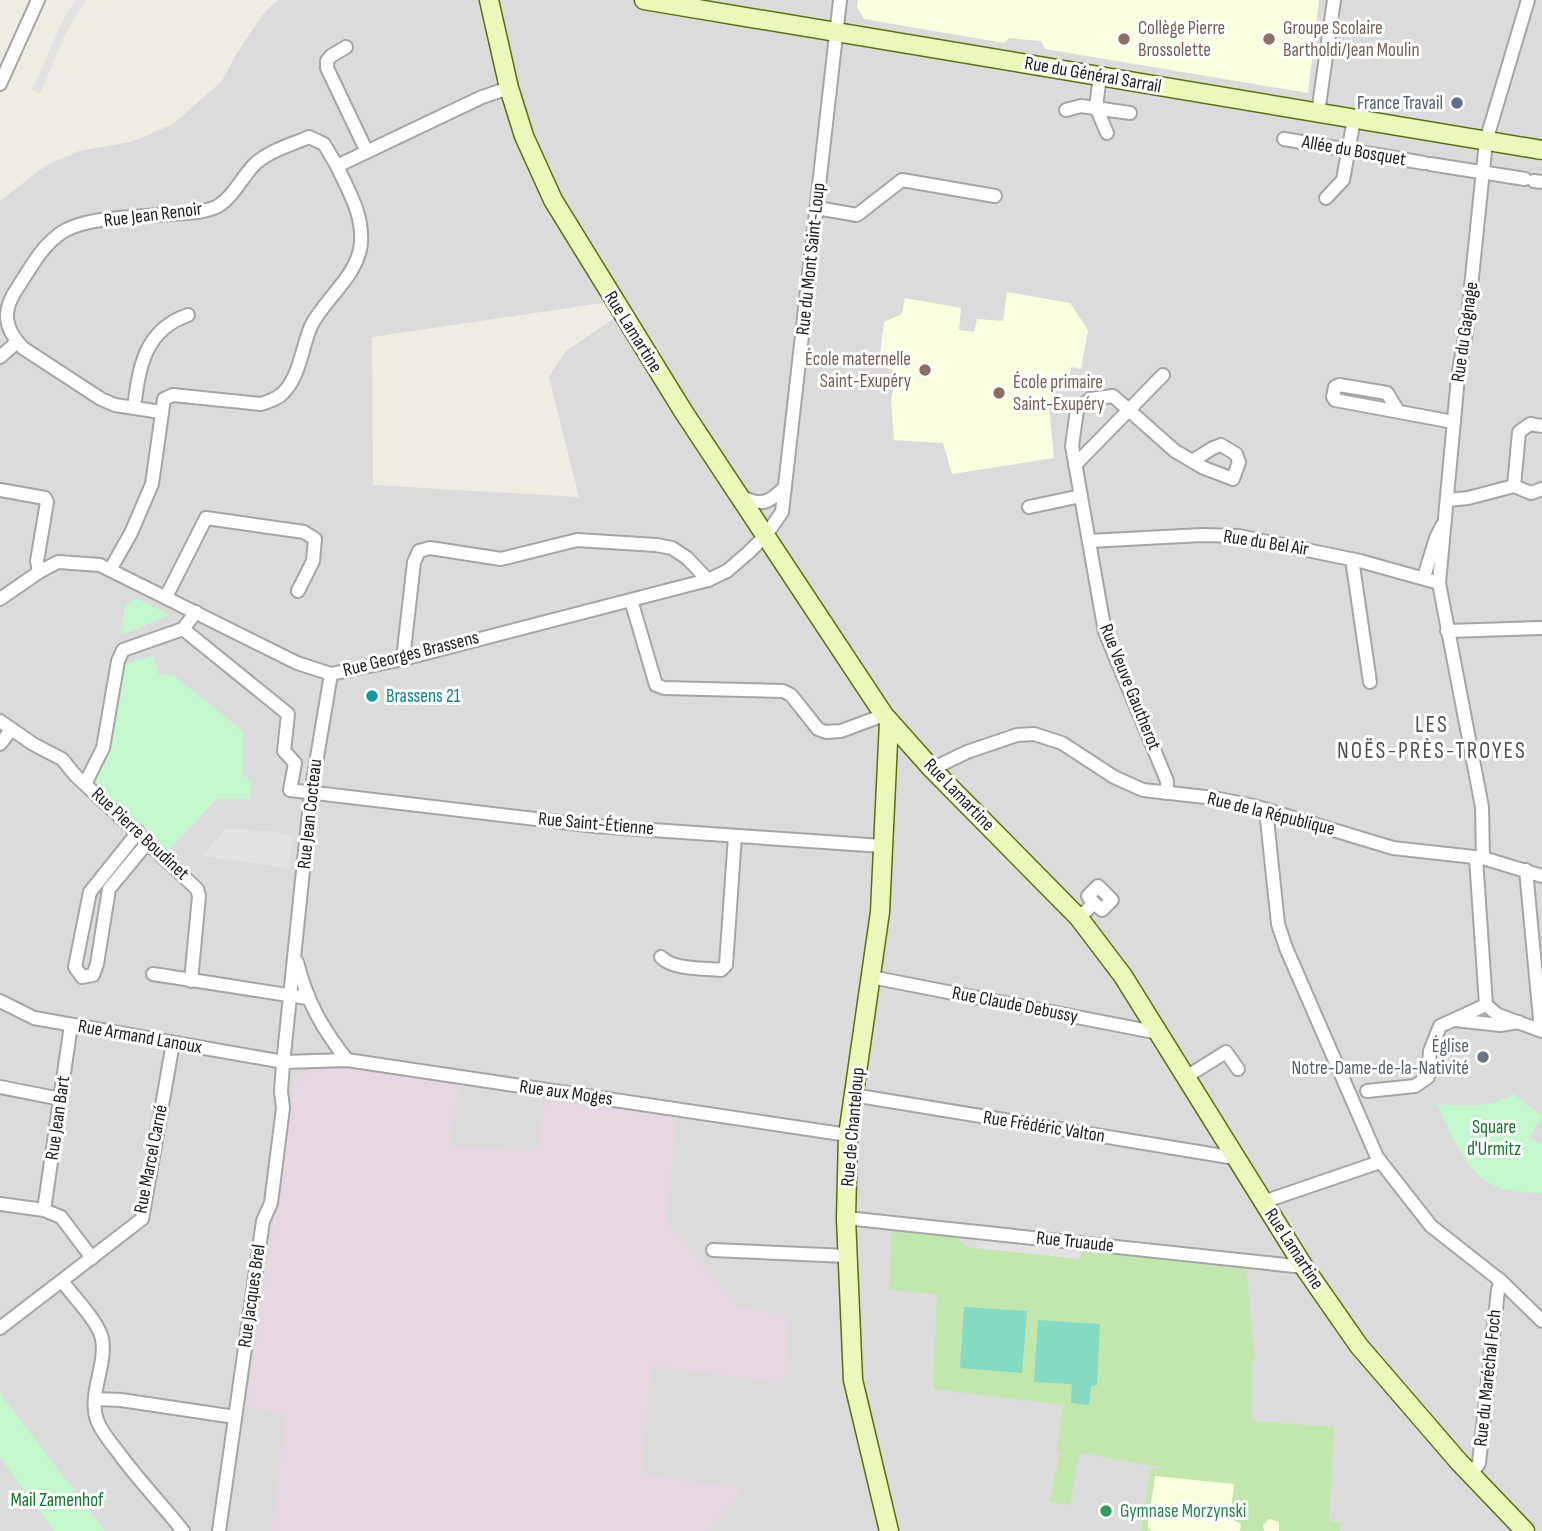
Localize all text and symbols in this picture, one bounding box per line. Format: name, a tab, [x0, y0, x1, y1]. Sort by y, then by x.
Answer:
place label: Collège Pierre Brossolette	[1138, 17, 1225, 62]
place label: Groupe Scolaire Bartholdi/Jean Moulin	[1283, 17, 1420, 62]
marker: Collège Pierre Brossolette	[1116, 31, 1132, 47]
marker: Groupe Scolaire Bartholdi/Jean Moulin	[1261, 31, 1277, 47]
street label: Rue du Général Sarrail	[1023, 52, 1163, 98]
place label: France Travail	[1357, 92, 1443, 115]
marker: France Travail	[1449, 95, 1465, 111]
street label: Allée du Bosquet	[1299, 130, 1408, 171]
street label: Rue du Mont Saint-Loup	[792, 182, 830, 336]
street label: Rue Jean Renoir	[103, 198, 204, 232]
street label: Rue du Gagnage	[1447, 280, 1483, 384]
street label: Rue Lamartine	[599, 287, 667, 377]
place label: École maternelle Saint-Exupéry	[805, 348, 912, 393]
marker: École maternelle Saint-Exupéry	[917, 362, 933, 378]
place label: École primaire Saint-Exupéry	[1013, 371, 1105, 416]
marker: École primaire Saint-Exupéry	[991, 385, 1007, 401]
street label: Rue du Bel Air	[1222, 525, 1311, 561]
street label: Rue Veuve Gautherot	[1094, 621, 1166, 754]
street label: Rue Georges Brassens	[341, 626, 482, 682]
place label: Brassens 21	[386, 685, 461, 708]
marker: Brassens 21	[364, 688, 380, 704]
district label: LES NOËS-PRÈS-TROYES	[1337, 711, 1527, 765]
street label: Rue Lamartine	[919, 754, 999, 836]
street label: Rue Jean Cocteau	[293, 758, 327, 870]
street label: Rue Pierre Boudinet	[86, 783, 194, 885]
street label: Rue de la République	[1205, 787, 1337, 841]
street label: Rue Saint-Étienne	[537, 807, 655, 841]
street label: Rue Claude Debussy	[950, 982, 1080, 1029]
street label: Rue Armand Lanoux	[76, 1015, 204, 1059]
place label: Église Notre-Dame-de-la-Nativité	[1292, 1035, 1469, 1080]
marker: Église Notre-Dame-de-la-Nativité	[1475, 1049, 1491, 1065]
street label: Rue de Chanteloup	[836, 1067, 870, 1187]
street label: Rue Jean Bart	[41, 1074, 75, 1162]
street label: Rue aux Moges	[518, 1075, 614, 1111]
street label: Rue Marcel Carné	[129, 1103, 173, 1215]
street label: Rue Frédéric Valton	[981, 1106, 1107, 1148]
park label: Square d'Urmitz	[1467, 1116, 1521, 1161]
street label: Rue Lamartine	[1259, 1204, 1329, 1294]
street label: Rue Truaude	[1035, 1226, 1115, 1258]
street label: Rue Jacques Brel	[233, 1243, 271, 1349]
street label: Rue du Maréchal Foch	[1469, 1308, 1507, 1448]
park label: Mail Zamenhof	[10, 1489, 104, 1512]
place label: Gymnase Morzynski	[1120, 1500, 1246, 1523]
marker: Gymnase Morzynski	[1098, 1503, 1114, 1519]

